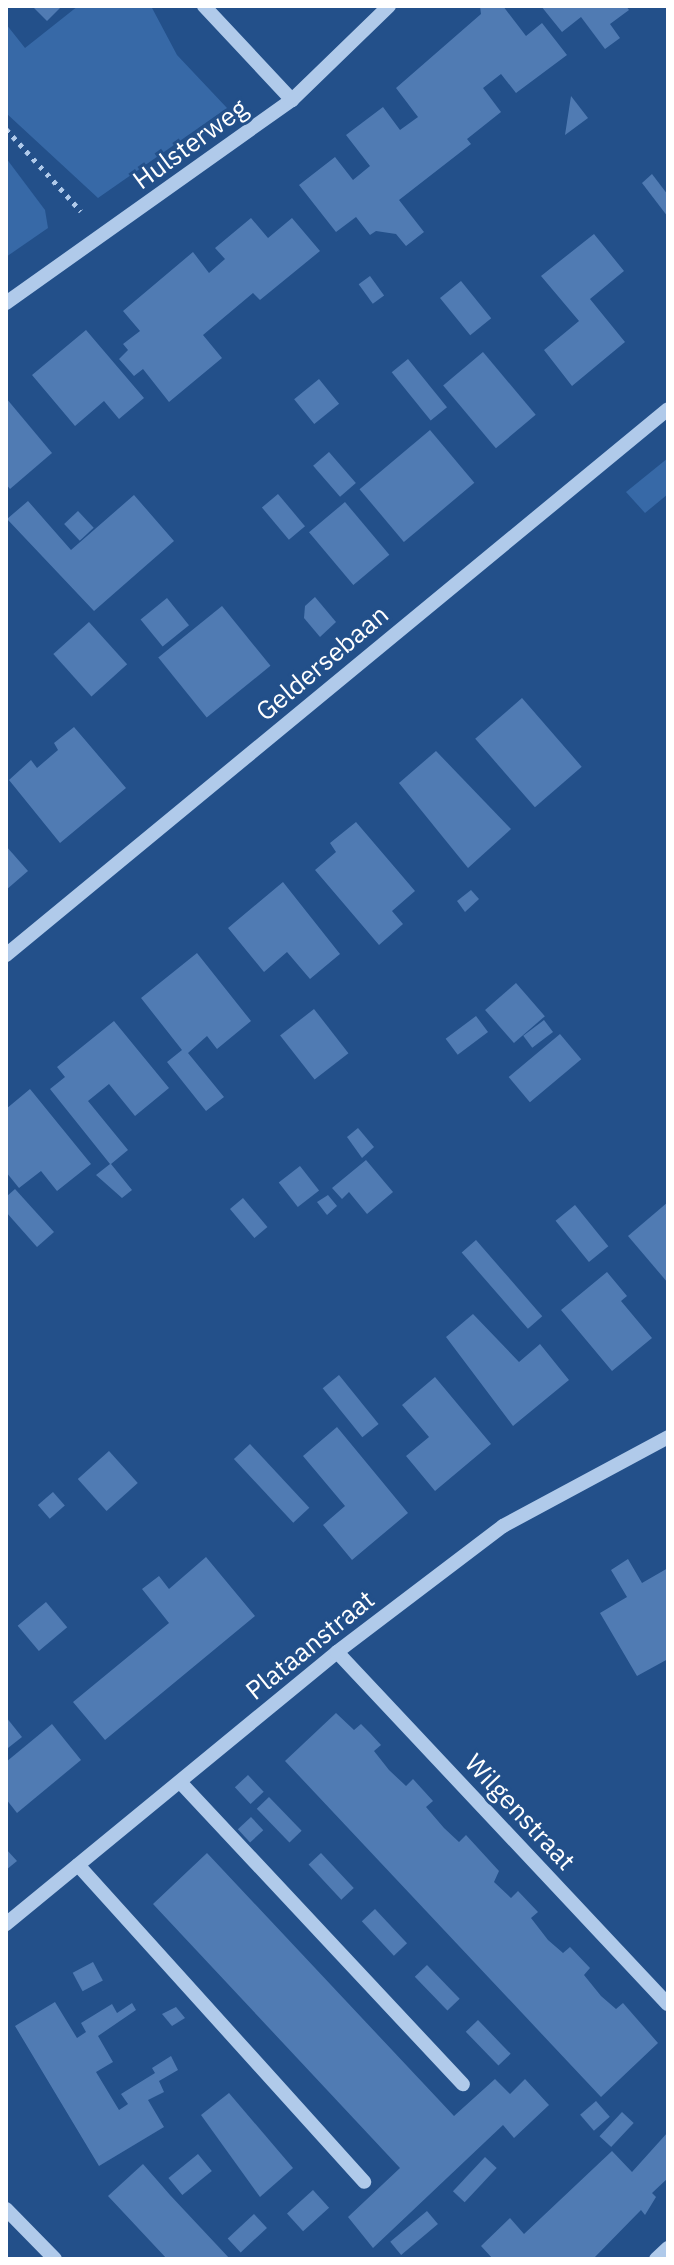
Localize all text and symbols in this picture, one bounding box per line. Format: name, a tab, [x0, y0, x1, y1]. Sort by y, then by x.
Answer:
street label: Hulsterweg	[127, 92, 253, 196]
street label: Geldersebaan	[250, 599, 394, 727]
street label: Plataanstraat	[239, 1584, 381, 1706]
street label: Wilgenstraat	[458, 1748, 582, 1876]

